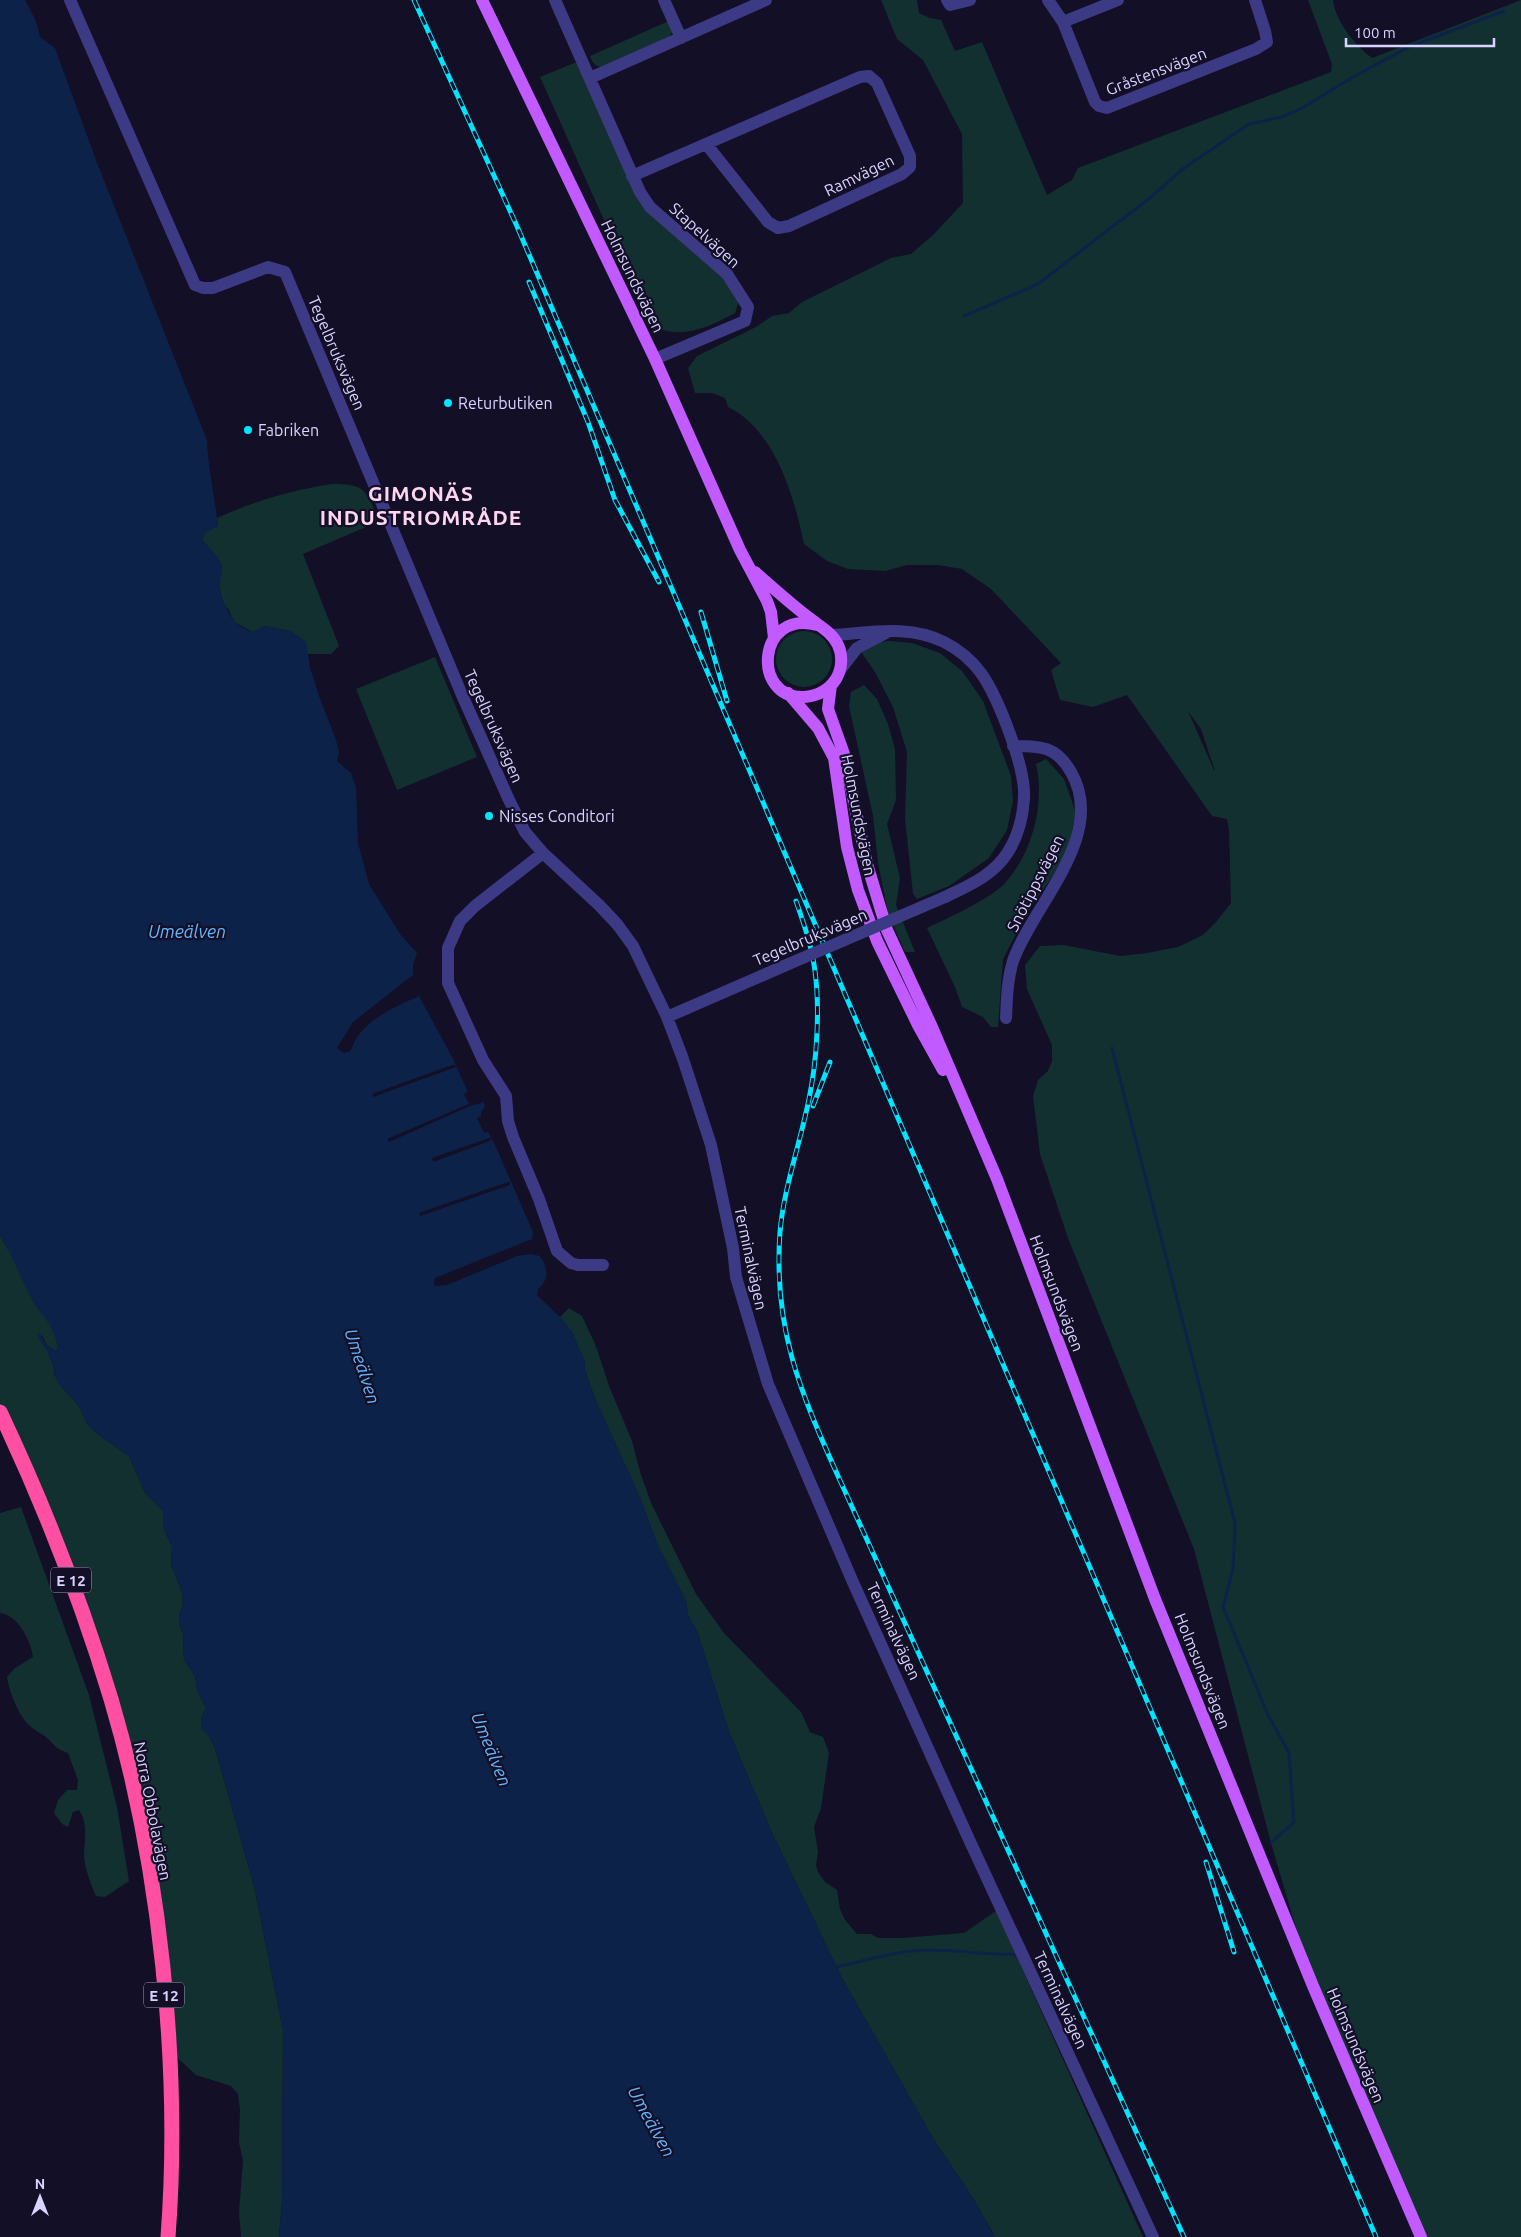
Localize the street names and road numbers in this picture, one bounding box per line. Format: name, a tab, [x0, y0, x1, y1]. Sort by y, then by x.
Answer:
street label: Gråstensvägen	[1103, 44, 1209, 98]
street label: Ramvägen	[821, 150, 897, 200]
street label: Stapelvägen	[666, 199, 744, 271]
street label: Holmsundsvägen	[598, 217, 668, 335]
street label: Tegelbruksvägen	[305, 293, 369, 413]
street label: Tegelbruksvägen	[461, 667, 527, 785]
street label: Holmsundsvägen	[838, 753, 880, 877]
street label: Snötippsvägen	[1003, 832, 1067, 934]
street label: Tegelbruksvägen	[750, 905, 870, 969]
street label: Terminalvägen	[731, 1205, 771, 1311]
street label: Holmsundsvägen	[1027, 1232, 1087, 1354]
road number: E 12	[51, 1568, 91, 1592]
street label: Terminalvägen	[864, 1579, 924, 1683]
street label: Holmsundsvägen	[1172, 1611, 1234, 1731]
street label: Norra Obbolavägen	[131, 1740, 175, 1882]
street label: Terminalvägen	[1031, 1948, 1091, 2052]
road number: E 12	[144, 1982, 184, 2008]
street label: Holmsundsvägen	[1324, 1985, 1388, 2105]

